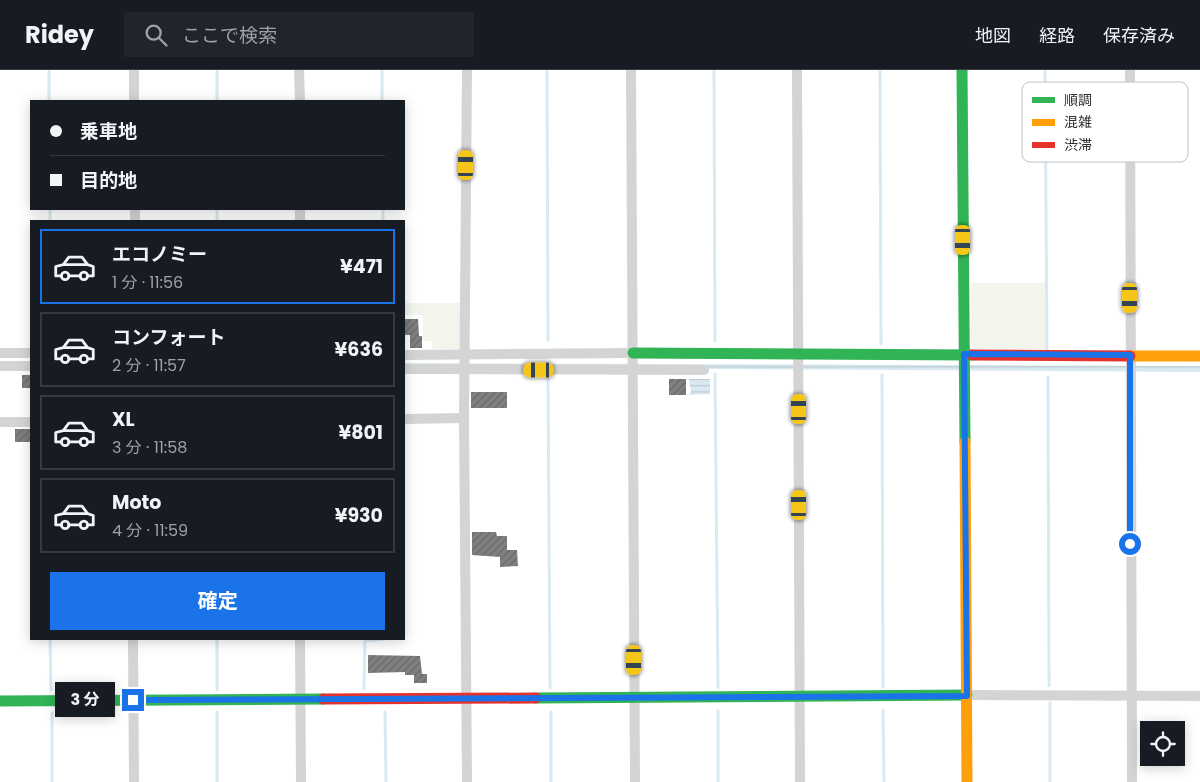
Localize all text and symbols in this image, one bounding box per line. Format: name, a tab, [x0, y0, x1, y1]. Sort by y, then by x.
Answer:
search box	[124, 12, 474, 57]
text: Ridey	[25, 18, 94, 51]
icon: search	[142, 21, 170, 49]
text: ここで検索	[182, 22, 277, 49]
text: 地図	[975, 23, 1011, 48]
text: 経路	[1039, 23, 1075, 48]
text: 保存済み	[1103, 23, 1175, 48]
legend	[1022, 82, 1188, 162]
text: 順調	[1064, 90, 1092, 110]
text: 混雑	[1064, 112, 1092, 132]
text: 乗車地	[80, 118, 137, 145]
text: 渋滞	[1064, 135, 1092, 155]
car	[458, 150, 473, 180]
text: 目的地	[80, 167, 137, 194]
car	[955, 225, 970, 255]
text: エコノミー	[112, 241, 207, 268]
icon: car	[52, 244, 97, 289]
text: ¥471	[340, 253, 383, 280]
text: 1 分 · 11:56	[112, 271, 183, 294]
car	[1122, 283, 1137, 313]
text: コンフォート	[112, 324, 225, 351]
icon: car	[52, 327, 97, 372]
text: ¥636	[335, 336, 383, 363]
text: 2 分 · 11:57	[112, 354, 186, 377]
car	[524, 363, 554, 378]
car	[791, 394, 806, 424]
text: XL	[112, 406, 135, 433]
icon: car	[52, 410, 97, 455]
text: ¥801	[338, 419, 383, 446]
text: 3 分 · 11:58	[112, 436, 187, 459]
text: Moto	[112, 489, 161, 516]
car	[791, 490, 806, 520]
icon: car	[52, 493, 97, 538]
text: ¥930	[335, 502, 383, 529]
text: 4 分 · 11:59	[112, 519, 188, 542]
route start	[1119, 533, 1141, 555]
button: 確定	[50, 572, 385, 630]
car	[626, 645, 641, 675]
callout: 3 分	[56, 682, 116, 718]
text: 3 分	[70, 688, 100, 711]
route end	[122, 689, 144, 711]
map controls	[1140, 721, 1185, 766]
button: locate	[1140, 721, 1185, 766]

